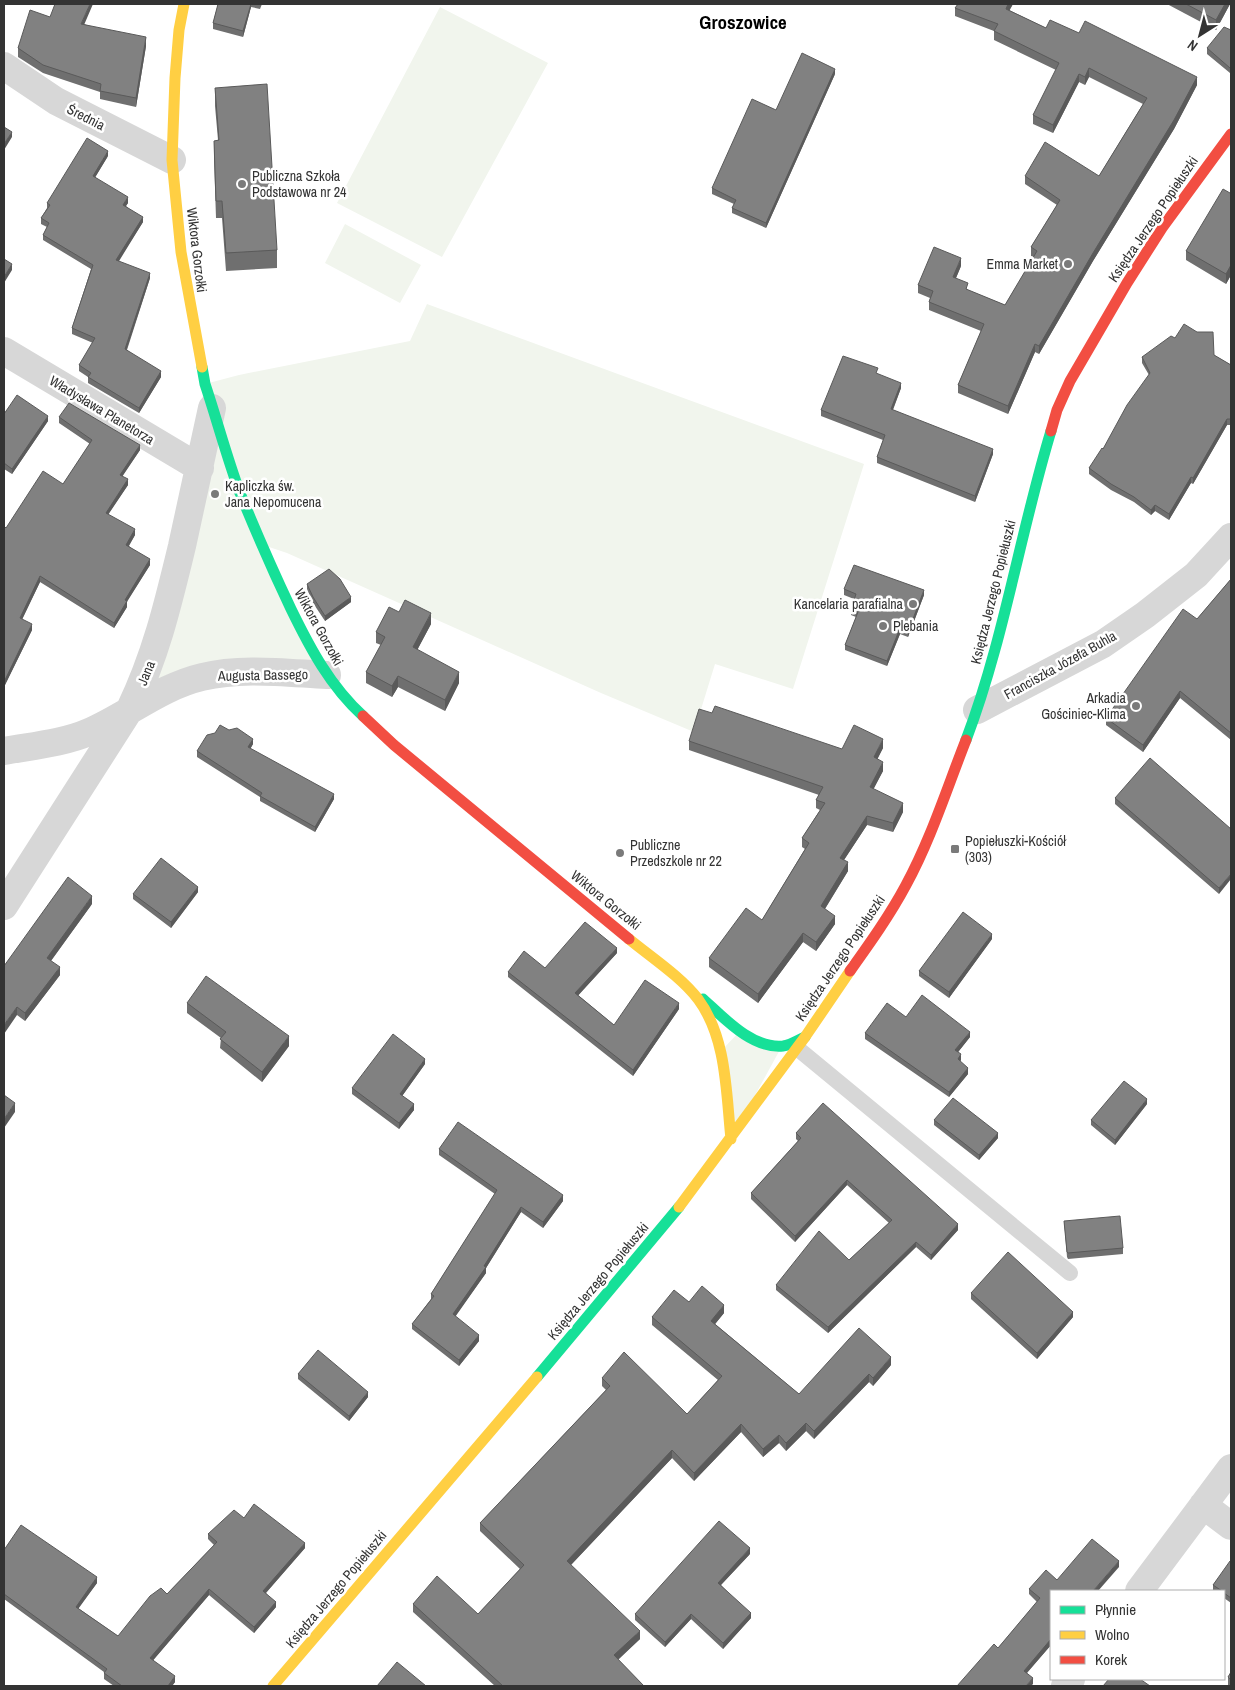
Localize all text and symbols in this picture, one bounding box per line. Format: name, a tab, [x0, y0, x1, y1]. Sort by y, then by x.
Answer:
district label: Groszowice	[699, 9, 787, 35]
north arrow	[1175, 10, 1225, 60]
text: N	[1184, 36, 1201, 55]
street label: Średnia	[64, 100, 109, 134]
street label: Księdza Jerzego Popiełuszki	[1104, 153, 1202, 285]
place label: Publiczna Szkoła Podstawowa nr 24	[252, 167, 347, 201]
marker: Publiczna Szkoła Podstawowa nr 24	[236, 178, 248, 190]
street label: Wiktora Gorzołki	[183, 206, 211, 294]
place label: Emma Market	[987, 255, 1058, 273]
marker: Emma Market	[1062, 258, 1074, 270]
street label: Władysława Planetorza	[46, 372, 158, 449]
place label: Kapliczka św. Jana Nepomucena	[225, 477, 322, 511]
marker: Kapliczka św. Jana Nepomucena	[209, 488, 221, 500]
street label: Księdza Jerzego Popiełuszki	[966, 518, 1020, 666]
street label: Wiktora Gorzołki	[290, 585, 348, 669]
place label: Kancelaria parafialna	[794, 595, 904, 613]
marker: Kancelaria parafialna	[907, 598, 919, 610]
place label: Plebania	[893, 617, 939, 635]
marker: Plebania	[877, 620, 889, 632]
street label: Franciszka Józefa Buhla	[1001, 626, 1120, 703]
street label: Jana	[133, 658, 159, 688]
street label: Augusta Bassego	[217, 665, 308, 685]
place label: Arkadia Gościniec-Klima	[1041, 689, 1127, 723]
marker: Arkadia Gościniec-Klima	[1130, 700, 1142, 712]
place label: Popiełuszki-Kościół (303)	[965, 832, 1067, 866]
place label: Publiczne Przedszkole nr 22	[630, 836, 722, 870]
marker: Popiełuszki-Kościół (303)	[949, 843, 961, 855]
marker: Publiczne Przedszkole nr 22	[614, 847, 626, 859]
street label: Wiktora Gorzołki	[567, 866, 645, 934]
street label: Księdza Jerzego Popiełuszki	[791, 892, 889, 1024]
street label: Księdza Jerzego Popiełuszki	[544, 1219, 652, 1343]
street label: Księdza Jerzego Popiełuszki	[282, 1527, 390, 1651]
legend	[1050, 1590, 1225, 1680]
text: Płynnie	[1095, 1599, 1136, 1620]
text: Wolno	[1095, 1624, 1130, 1645]
text: Korek	[1095, 1649, 1128, 1670]

